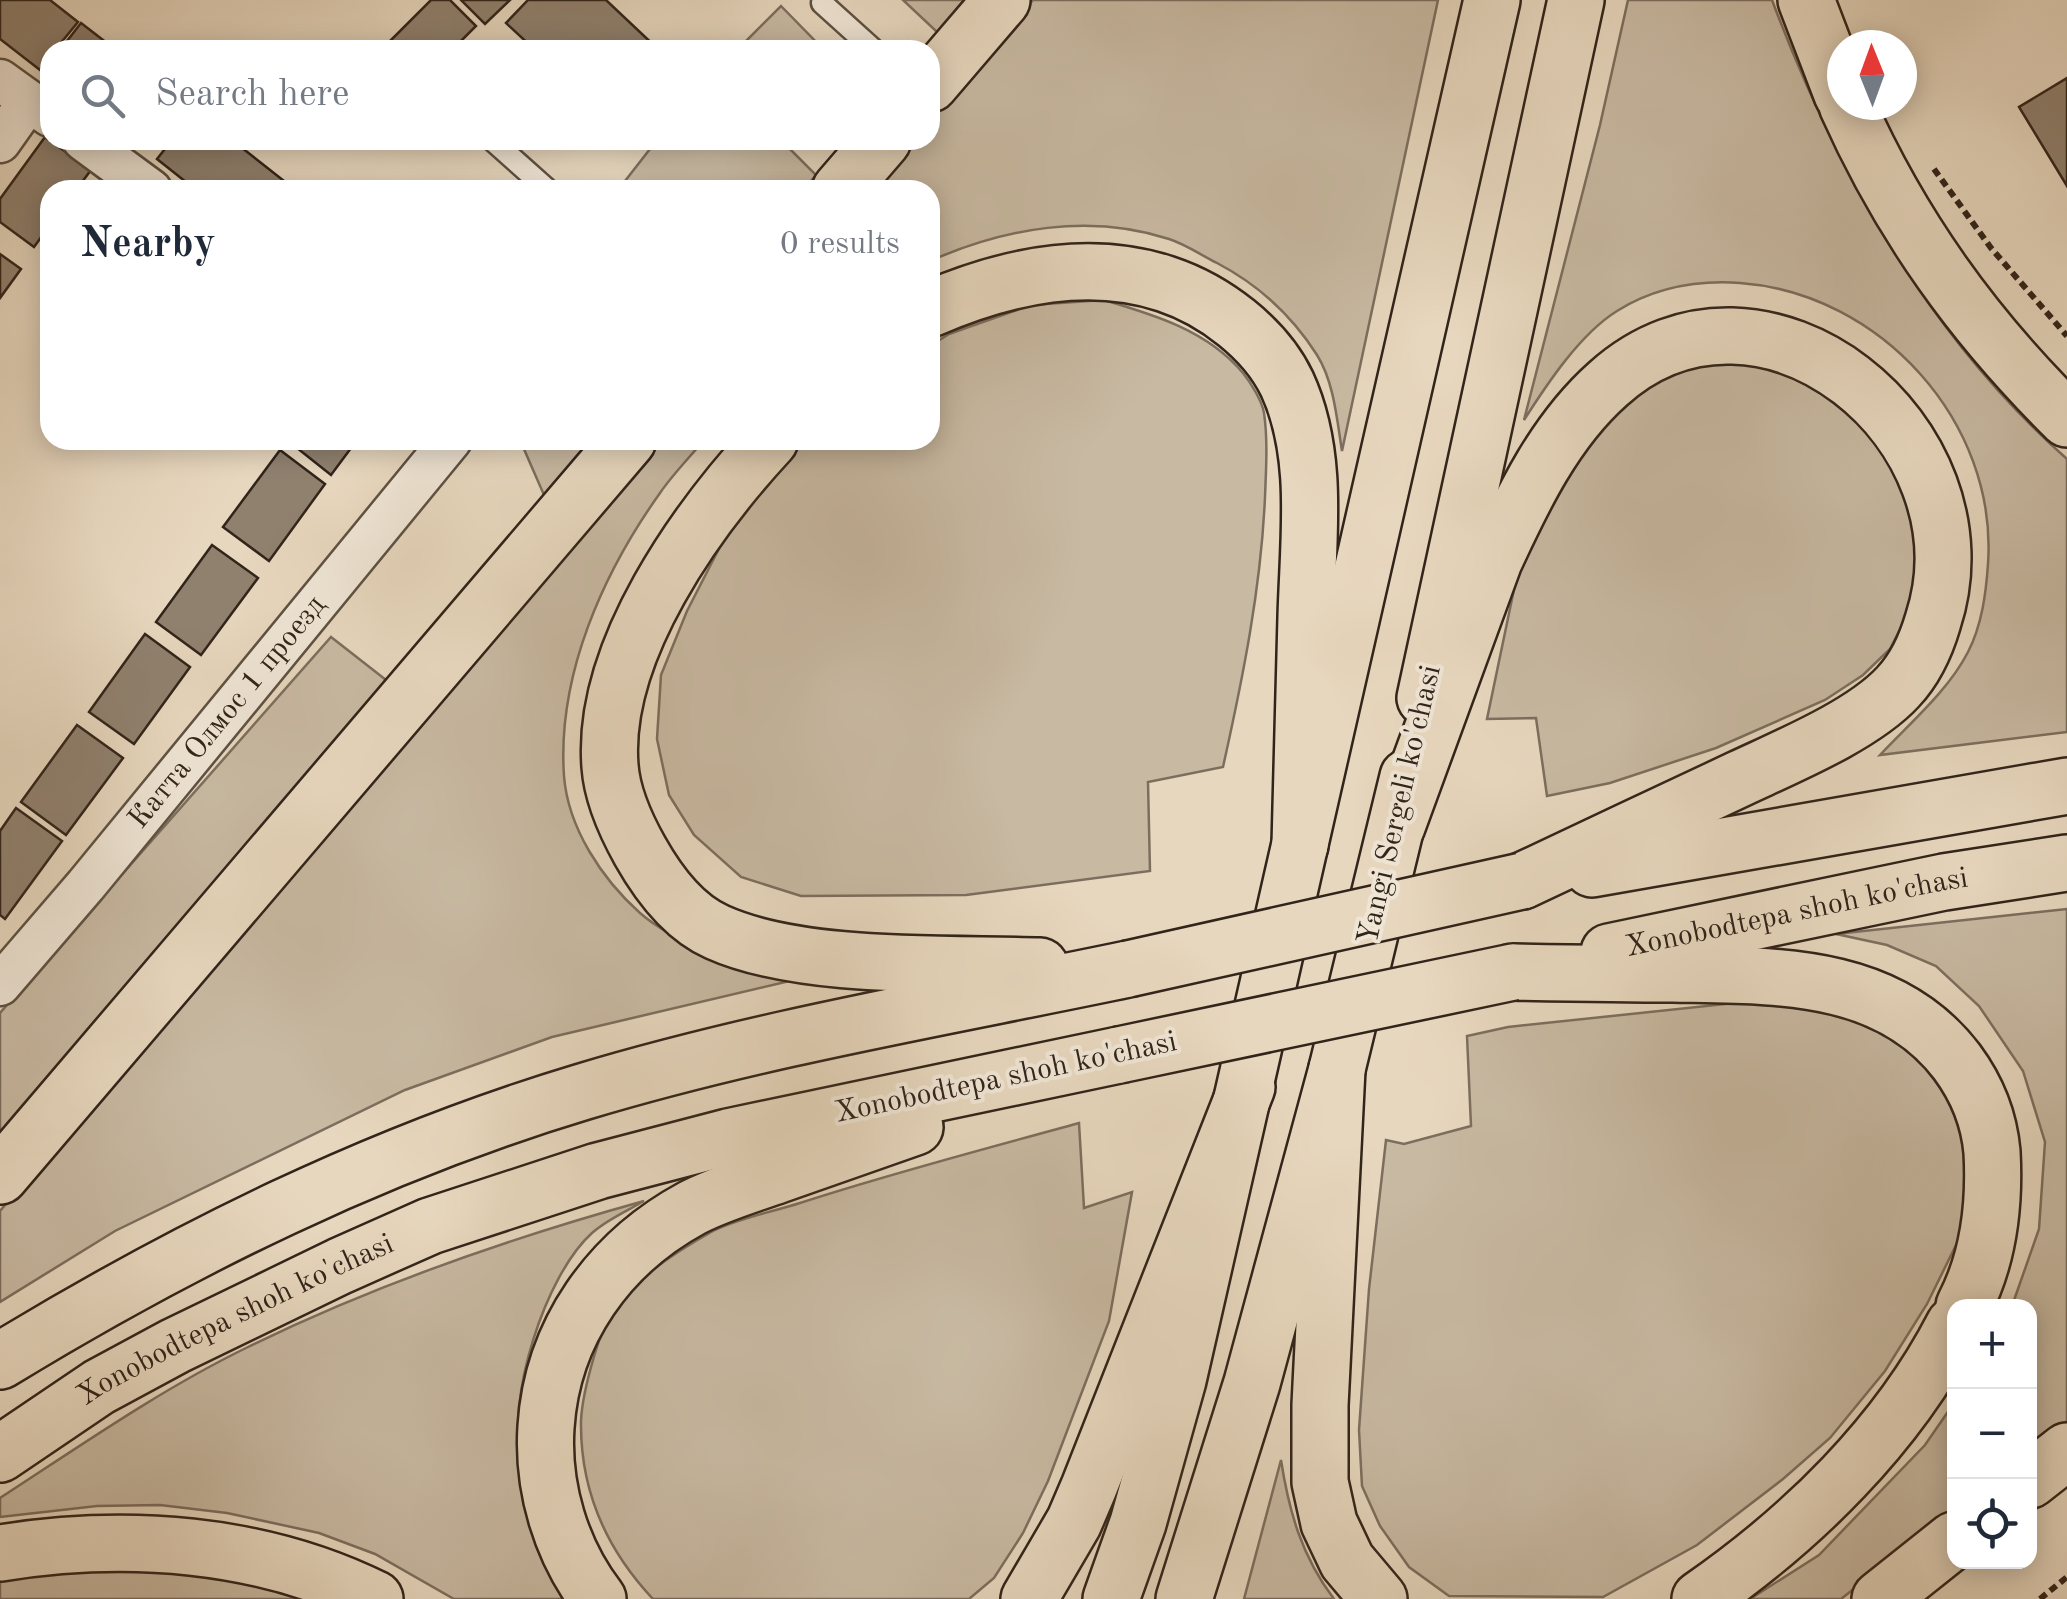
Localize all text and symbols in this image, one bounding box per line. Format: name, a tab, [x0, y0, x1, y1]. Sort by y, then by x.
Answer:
north arrow	[1827, 30, 1917, 120]
search box	[40, 40, 940, 150]
icon: search	[75, 68, 130, 123]
text: Search here	[155, 76, 350, 114]
text: Nearby	[80, 224, 216, 266]
text: 0 results	[780, 229, 900, 261]
street label: Катта Олмос 1 проезд	[124, 590, 332, 835]
street label: Yangi Sergeli ko'chasi	[1353, 662, 1447, 948]
street label: Xonobodtepa shoh ko'chasi	[1623, 863, 1970, 963]
street label: Xonobodtepa shoh ko'chasi	[832, 1027, 1180, 1129]
street label: Xonobodtepa shoh ko'chasi	[72, 1229, 398, 1412]
map controls	[1947, 1299, 2037, 1569]
button: +	[1947, 1299, 2037, 1389]
button: −	[1947, 1389, 2037, 1479]
button: locate	[1947, 1479, 2037, 1569]

